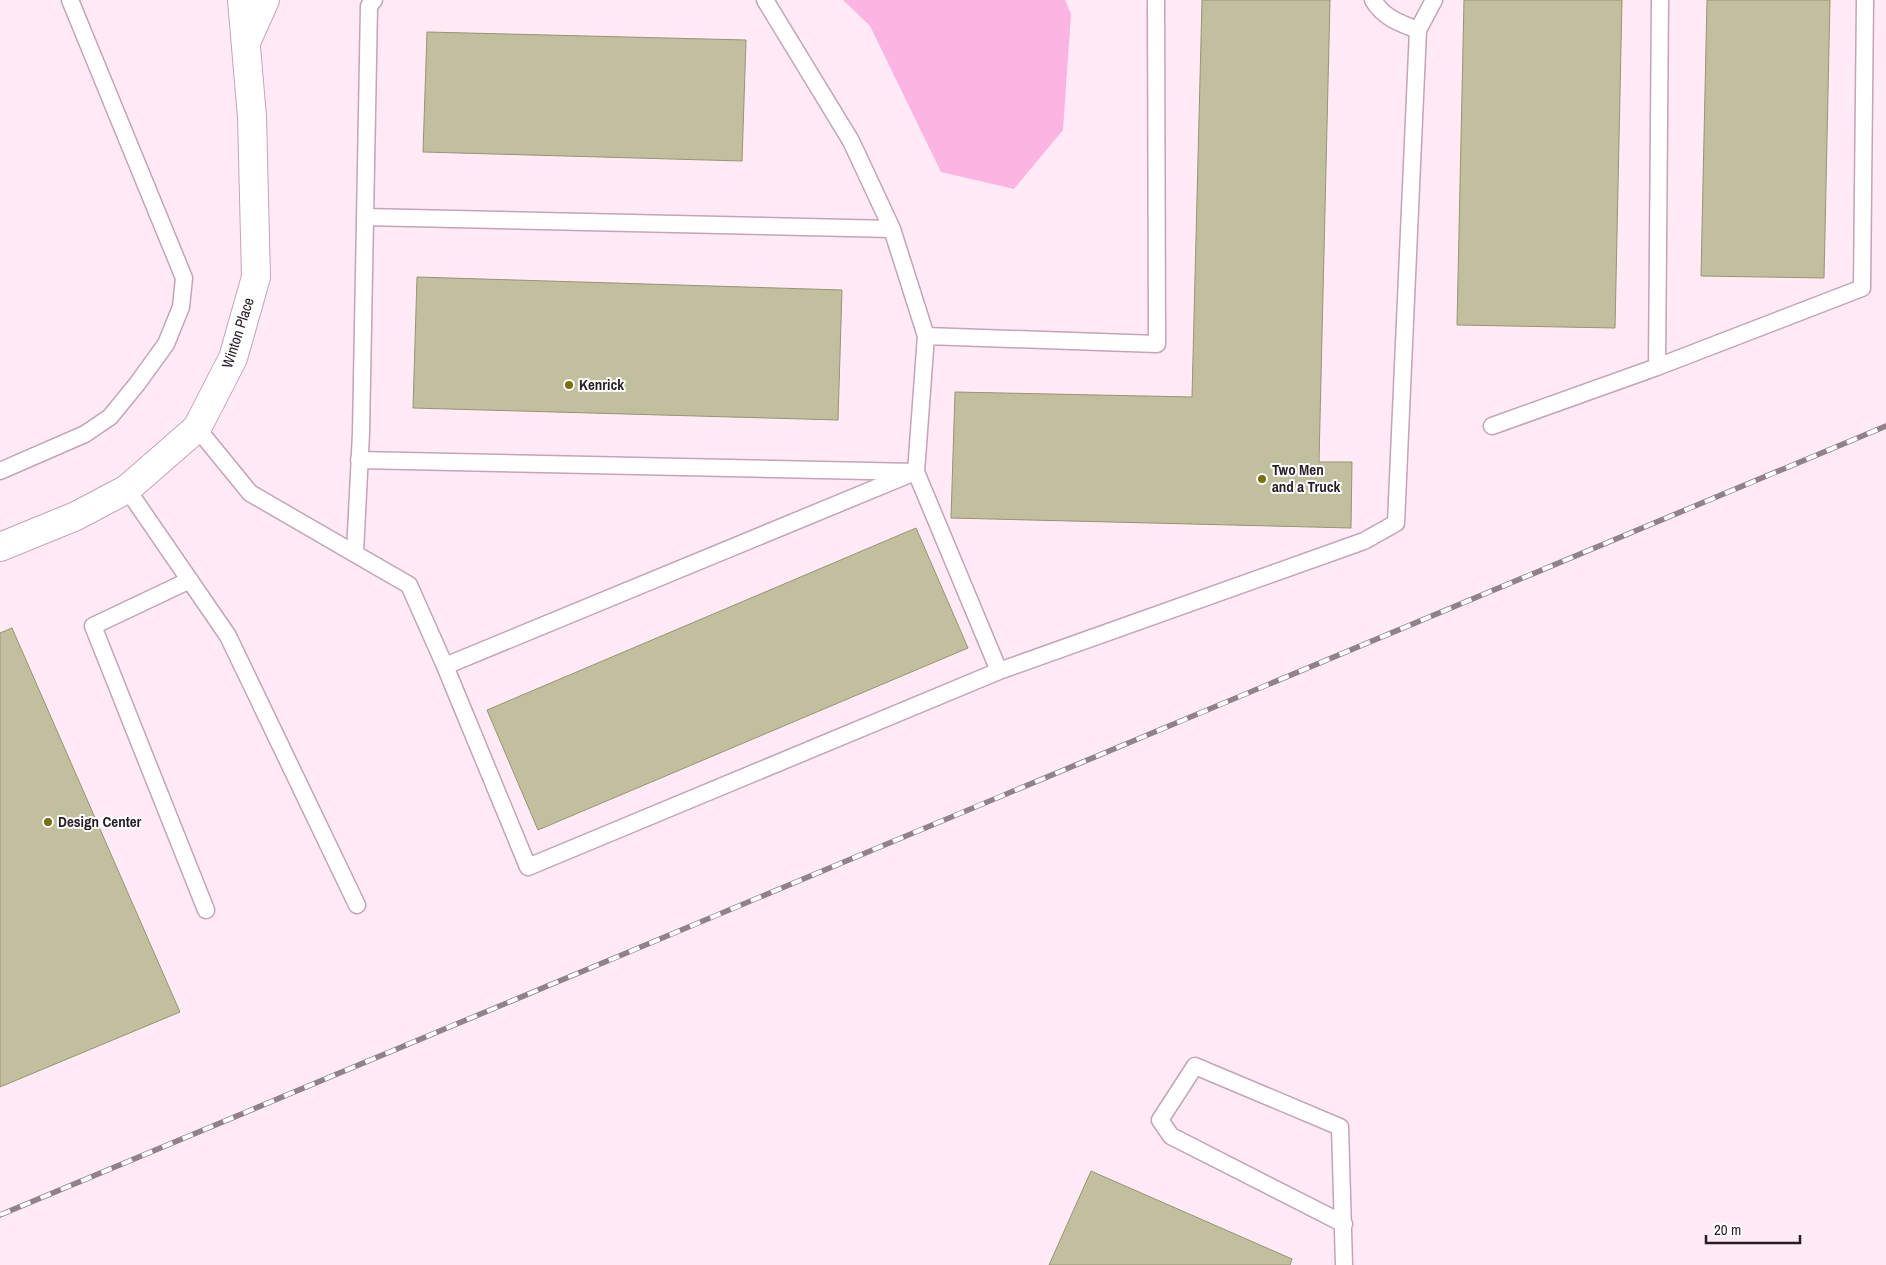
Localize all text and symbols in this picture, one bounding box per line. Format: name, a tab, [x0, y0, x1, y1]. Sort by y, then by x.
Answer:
street label: Winton Place	[216, 295, 259, 371]
place label: Kenrick	[579, 374, 624, 395]
marker: Kenrick	[563, 379, 575, 391]
place label: Two Men and a Truck	[1272, 459, 1341, 497]
marker: Two Men and a Truck	[1256, 473, 1268, 485]
place label: Design Center	[58, 811, 142, 832]
marker: Design Center	[42, 816, 54, 828]
scale bar	[1706, 1212, 1800, 1244]
text: 20 m	[1714, 1219, 1741, 1240]

